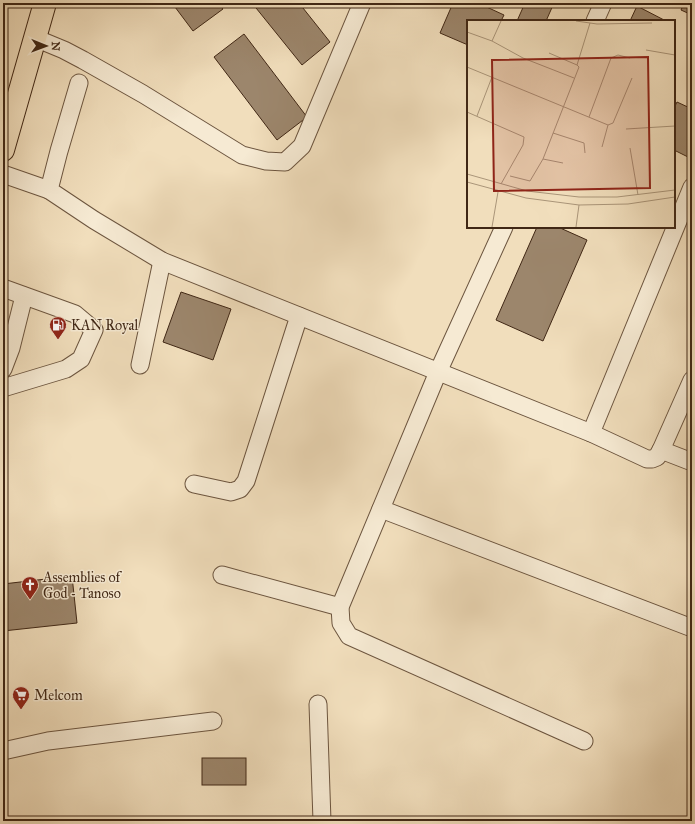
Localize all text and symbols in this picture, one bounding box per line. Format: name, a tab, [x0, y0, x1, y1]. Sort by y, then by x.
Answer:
inset map	[467, 20, 675, 228]
north arrow	[26, 26, 66, 66]
text: N	[49, 41, 62, 52]
fuel station icon: KAN Royal	[48, 315, 68, 340]
place label: KAN Royal	[71, 317, 138, 334]
place label: Assemblies of God - Tanoso	[42, 569, 123, 602]
church icon: Assemblies of God - Tanoso	[20, 575, 40, 600]
supermarket icon: Melcom	[11, 685, 31, 710]
place label: Melcom	[34, 687, 83, 704]

